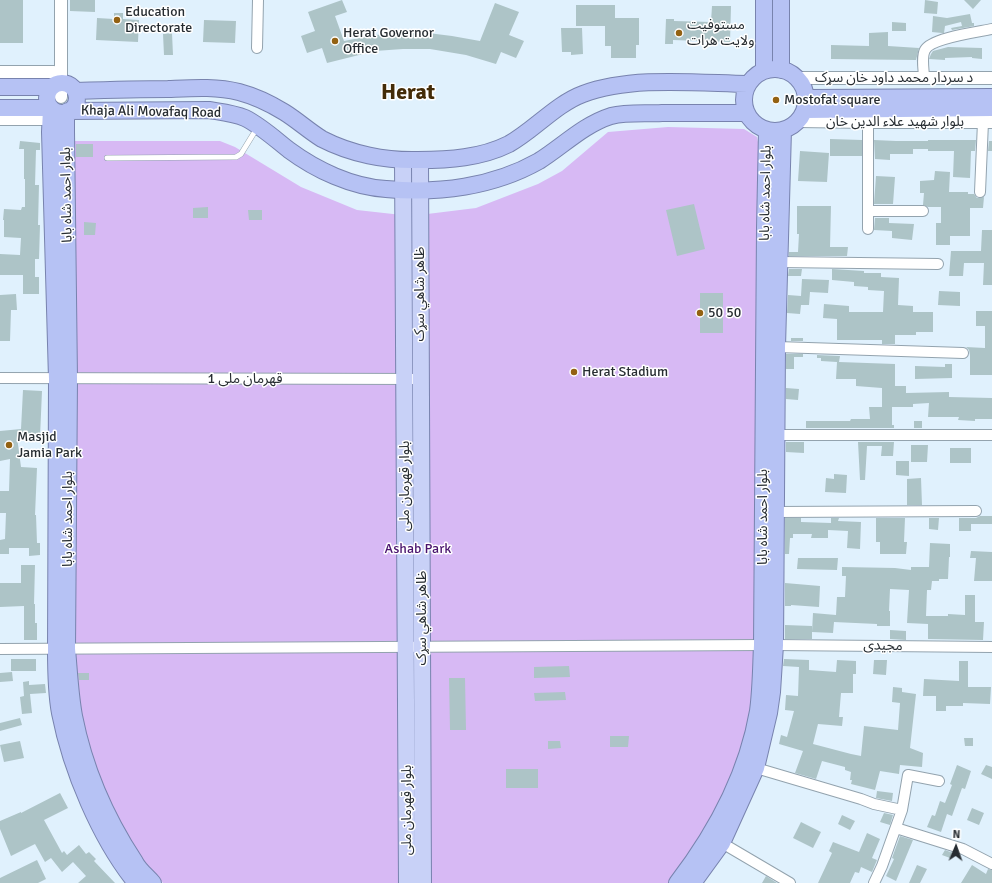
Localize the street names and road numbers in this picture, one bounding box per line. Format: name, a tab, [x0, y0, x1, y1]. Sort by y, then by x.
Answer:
street label: د سردار محمد داود خان سړک	[815, 70, 973, 86]
street label: Khaja Ali Movafaq Road	[81, 102, 221, 122]
street label: بلوار شهید علاء الدین خان	[826, 114, 964, 130]
street label: بلوار احمد شاه بابا	[757, 145, 775, 241]
street label: بلوار احمد شاه بابا	[58, 147, 76, 243]
street label: ظاهر شاهي سړک	[412, 247, 428, 341]
street label: قهرمان ملی 1	[208, 371, 282, 387]
street label: بلوار قهرمان ملی	[397, 441, 413, 531]
street label: بلوار احمد شاه بابا	[755, 469, 771, 565]
street label: بلوار احمد شاه بابا	[60, 471, 76, 567]
street label: ظاهر شاهي سړک	[414, 571, 430, 665]
street label: مجیدی	[863, 637, 903, 655]
street label: بلوار قهرمان ملی	[399, 765, 415, 855]

